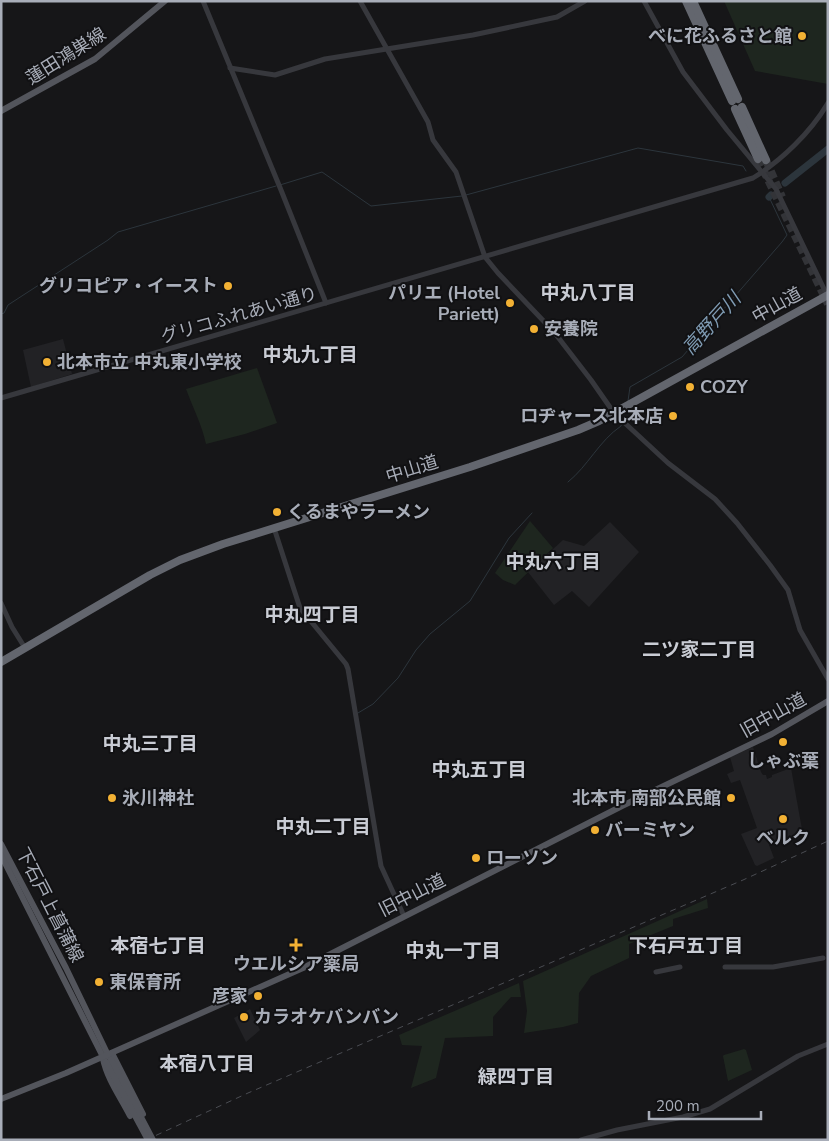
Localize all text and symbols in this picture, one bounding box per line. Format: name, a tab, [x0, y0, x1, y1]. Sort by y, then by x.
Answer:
street label: 蓮田鴻巣線	[21, 22, 111, 90]
place label: べに花ふるさと館	[648, 24, 792, 48]
marker: べに花ふるさと館	[796, 30, 808, 42]
place label: グリコピア・イースト	[39, 274, 218, 298]
marker: グリコピア・イースト	[222, 280, 234, 292]
district label: 中丸八丁目	[540, 280, 636, 306]
street label: グリコふれあい通り	[158, 281, 320, 349]
place label: パリエ (Hotel Pariett)	[388, 281, 500, 326]
street label: 中山道	[748, 281, 806, 329]
water label: 高野戸川	[677, 285, 748, 361]
marker: パリエ (Hotel Pariett)	[504, 297, 516, 309]
place label: 安養院	[544, 317, 598, 341]
marker: 安養院	[528, 323, 540, 335]
district label: 中丸九丁目	[262, 342, 358, 368]
place label: 北本市立 中丸東小学校	[57, 350, 242, 374]
marker: 北本市立 中丸東小学校	[41, 356, 53, 368]
place label: COZY	[700, 375, 749, 399]
marker: COZY	[684, 381, 696, 393]
place label: ロヂャース北本店	[520, 404, 663, 428]
marker: ロヂャース北本店	[667, 410, 679, 422]
street label: 中山道	[383, 450, 441, 488]
place label: くるまやラーメン	[287, 500, 430, 524]
marker: くるまやラーメン	[271, 506, 283, 518]
district label: 中丸六丁目	[505, 549, 601, 575]
district label: 中丸四丁目	[264, 602, 360, 628]
district label: 二ツ家二丁目	[642, 637, 756, 663]
street label: 旧中山道	[736, 687, 810, 743]
district label: 中丸三丁目	[102, 731, 198, 757]
marker: しゃぶ葉	[777, 736, 789, 748]
place label: しゃぶ葉	[747, 749, 819, 773]
district label: 中丸五丁目	[431, 757, 527, 783]
place label: 氷川神社	[122, 786, 194, 810]
place label: 北本市 南部公民館	[572, 786, 721, 810]
marker: 氷川神社	[106, 792, 118, 804]
marker: 北本市 南部公民館	[725, 792, 737, 804]
marker: ベルク	[777, 813, 789, 825]
district label: 中丸二丁目	[275, 814, 371, 840]
place label: バーミヤン	[605, 818, 695, 842]
marker: バーミヤン	[589, 824, 601, 836]
place label: ベルク	[756, 826, 810, 850]
street label: 下石戸上菖蒲線	[11, 843, 89, 967]
place label: ローソン	[486, 846, 558, 870]
marker: ローソン	[470, 852, 482, 864]
street label: 旧中山道	[374, 868, 450, 922]
district label: 本宿七丁目	[110, 933, 206, 959]
district label: 下石戸五丁目	[629, 933, 743, 959]
district label: 中丸一丁目	[405, 938, 501, 964]
marker: ウエルシア薬局	[290, 939, 302, 951]
place label: ウエルシア薬局	[233, 952, 359, 976]
place label: 東保育所	[109, 970, 181, 994]
marker: 東保育所	[93, 976, 105, 988]
place label: 彦家	[212, 984, 248, 1008]
marker: 彦家	[252, 990, 264, 1002]
place label: カラオケバンバン	[254, 1005, 399, 1029]
marker: カラオケバンバン	[238, 1011, 250, 1023]
district label: 本宿八丁目	[159, 1051, 255, 1077]
district label: 緑四丁目	[478, 1064, 554, 1090]
scale bar	[649, 1088, 762, 1120]
text: 200 m	[656, 1096, 700, 1116]

